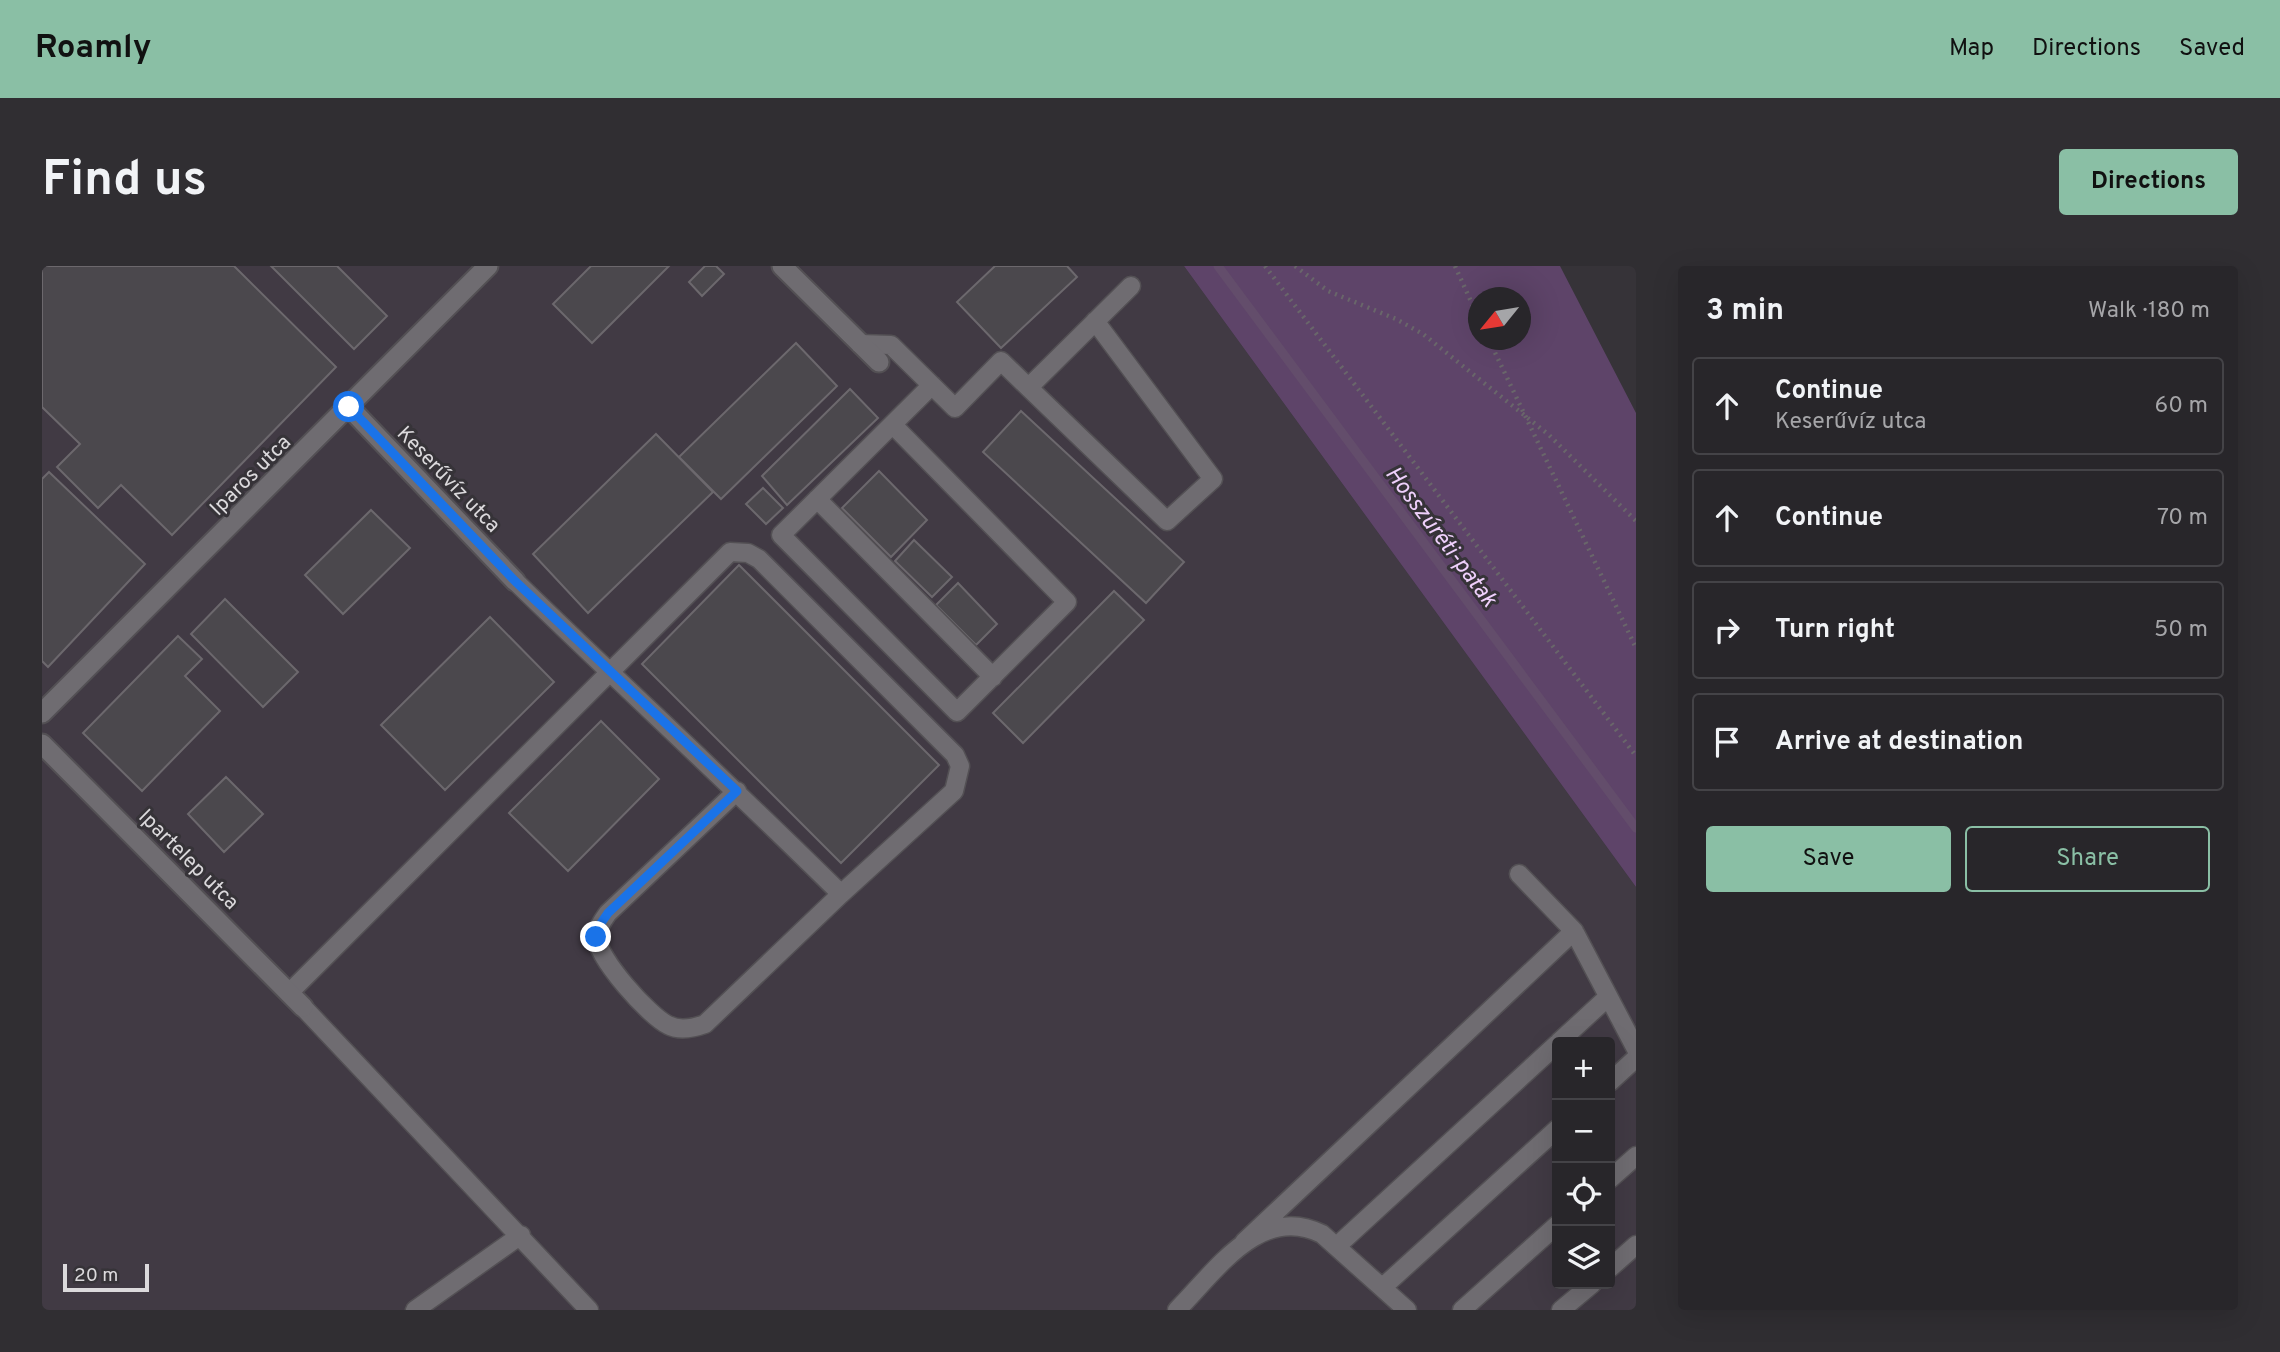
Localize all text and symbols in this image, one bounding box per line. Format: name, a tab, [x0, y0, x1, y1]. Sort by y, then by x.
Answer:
text: Roamly	[35, 28, 151, 70]
text: Map	[1949, 34, 1994, 64]
text: Directions	[2032, 34, 2141, 64]
text: Saved	[2179, 34, 2245, 64]
button: Directions	[2059, 149, 2238, 215]
text: Find us	[42, 151, 207, 213]
north arrow	[1468, 287, 1531, 350]
text: 3 min	[1706, 293, 1784, 330]
text: Walk · 180 m	[2088, 297, 2210, 326]
text: Continue	[1775, 375, 1883, 408]
icon: ahead	[1708, 387, 1746, 425]
route start	[333, 391, 364, 422]
text: 60 m	[2155, 392, 2208, 421]
text: Keserűvíz utca	[1775, 408, 1926, 437]
street label: Keserűvíz utca	[390, 421, 506, 539]
street label: Iparos utca	[205, 430, 297, 522]
water label: Hosszúréti-patak	[1378, 461, 1503, 614]
icon: ahead	[1708, 499, 1746, 537]
text: Continue	[1775, 502, 1883, 535]
text: 70 m	[2157, 504, 2208, 533]
icon: right	[1708, 611, 1746, 649]
text: Turn right	[1775, 614, 1895, 647]
text: 50 m	[2154, 616, 2208, 645]
icon: arrive	[1708, 723, 1746, 761]
text: Arrive at destination	[1775, 726, 2023, 759]
street label: Ipartelep utca	[132, 804, 244, 916]
button: Save	[1706, 826, 1951, 892]
button: Share	[1965, 826, 2210, 892]
route end	[580, 921, 611, 952]
map controls	[1552, 1037, 1615, 1289]
button: +	[1552, 1037, 1615, 1100]
button: −	[1552, 1100, 1615, 1163]
button: locate	[1552, 1163, 1615, 1226]
button: layers	[1552, 1226, 1615, 1289]
scale bar	[63, 1261, 149, 1293]
text: 20 m	[74, 1264, 118, 1288]

